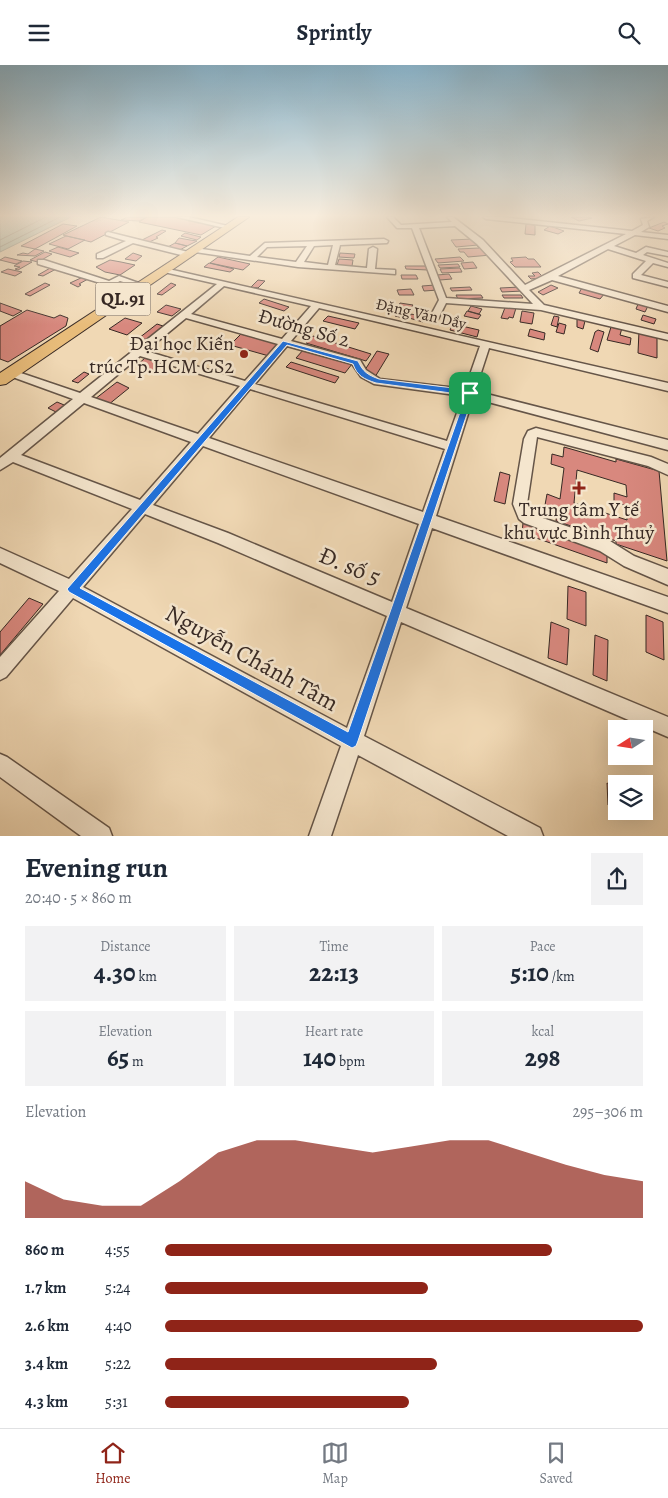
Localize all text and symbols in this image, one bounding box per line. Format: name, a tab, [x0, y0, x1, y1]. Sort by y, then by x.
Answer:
text: Sprintly	[297, 18, 371, 48]
icon: menu	[25, 19, 53, 47]
icon: search	[615, 19, 643, 47]
road number: QL.91	[96, 283, 150, 315]
street label: Đặng Văn Dầy	[374, 293, 469, 335]
street label: Đường Số 2	[255, 302, 353, 354]
place label: Đại học Kiến trúc Tp.HCM CS2	[89, 330, 234, 380]
marker: Đại học Kiến trúc Tp.HCM CS2	[238, 348, 250, 360]
pin	[449, 372, 491, 414]
icon: arrive	[456, 379, 484, 407]
marker: Trung tâm Y tế khu vực Bình Thuỷ	[572, 481, 586, 495]
place label: Trung tâm Y tế khu vực Bình Thuỷ	[504, 496, 655, 546]
street label: Đ. số 5	[314, 539, 386, 593]
street label: Nguyễn Chánh Tâm	[160, 597, 344, 719]
north arrow	[608, 720, 652, 765]
map controls	[608, 720, 653, 820]
button: layers	[608, 775, 653, 820]
text: Evening run	[25, 849, 168, 887]
button: share	[591, 853, 643, 905]
text: 20:40 · 5 × 860 m	[25, 887, 132, 909]
text: Distance	[100, 937, 150, 956]
text: Time	[319, 937, 349, 956]
text: Pace	[530, 937, 556, 956]
text: 4.30	[94, 956, 136, 990]
text: 22:13	[309, 956, 359, 990]
text: 5:10	[511, 956, 549, 990]
text: km	[136, 967, 157, 986]
text: /km	[549, 967, 575, 986]
text: Elevation	[98, 1022, 152, 1041]
text: Heart rate	[305, 1022, 363, 1041]
text: kcal	[531, 1022, 554, 1041]
text: 65	[107, 1041, 129, 1075]
text: 140	[303, 1041, 336, 1075]
text: 298	[525, 1041, 560, 1075]
text: m	[129, 1052, 144, 1071]
text: bpm	[336, 1052, 365, 1071]
text: Elevation	[25, 1101, 86, 1123]
text: 295–306 m	[572, 1101, 643, 1123]
text: 860 m	[25, 1239, 64, 1261]
text: 4:55	[105, 1239, 130, 1261]
text: 1.7 km	[25, 1277, 66, 1299]
text: 5:24	[105, 1277, 131, 1299]
text: 2.6 km	[25, 1315, 69, 1337]
text: 4:40	[105, 1315, 132, 1337]
text: 3.4 km	[25, 1353, 68, 1375]
text: 5:22	[105, 1353, 131, 1375]
text: 4.3 km	[25, 1391, 68, 1413]
text: 5:31	[105, 1391, 128, 1413]
tab: Home	[95, 1439, 130, 1488]
tab: Map	[321, 1439, 349, 1488]
tab: Saved	[540, 1439, 573, 1488]

